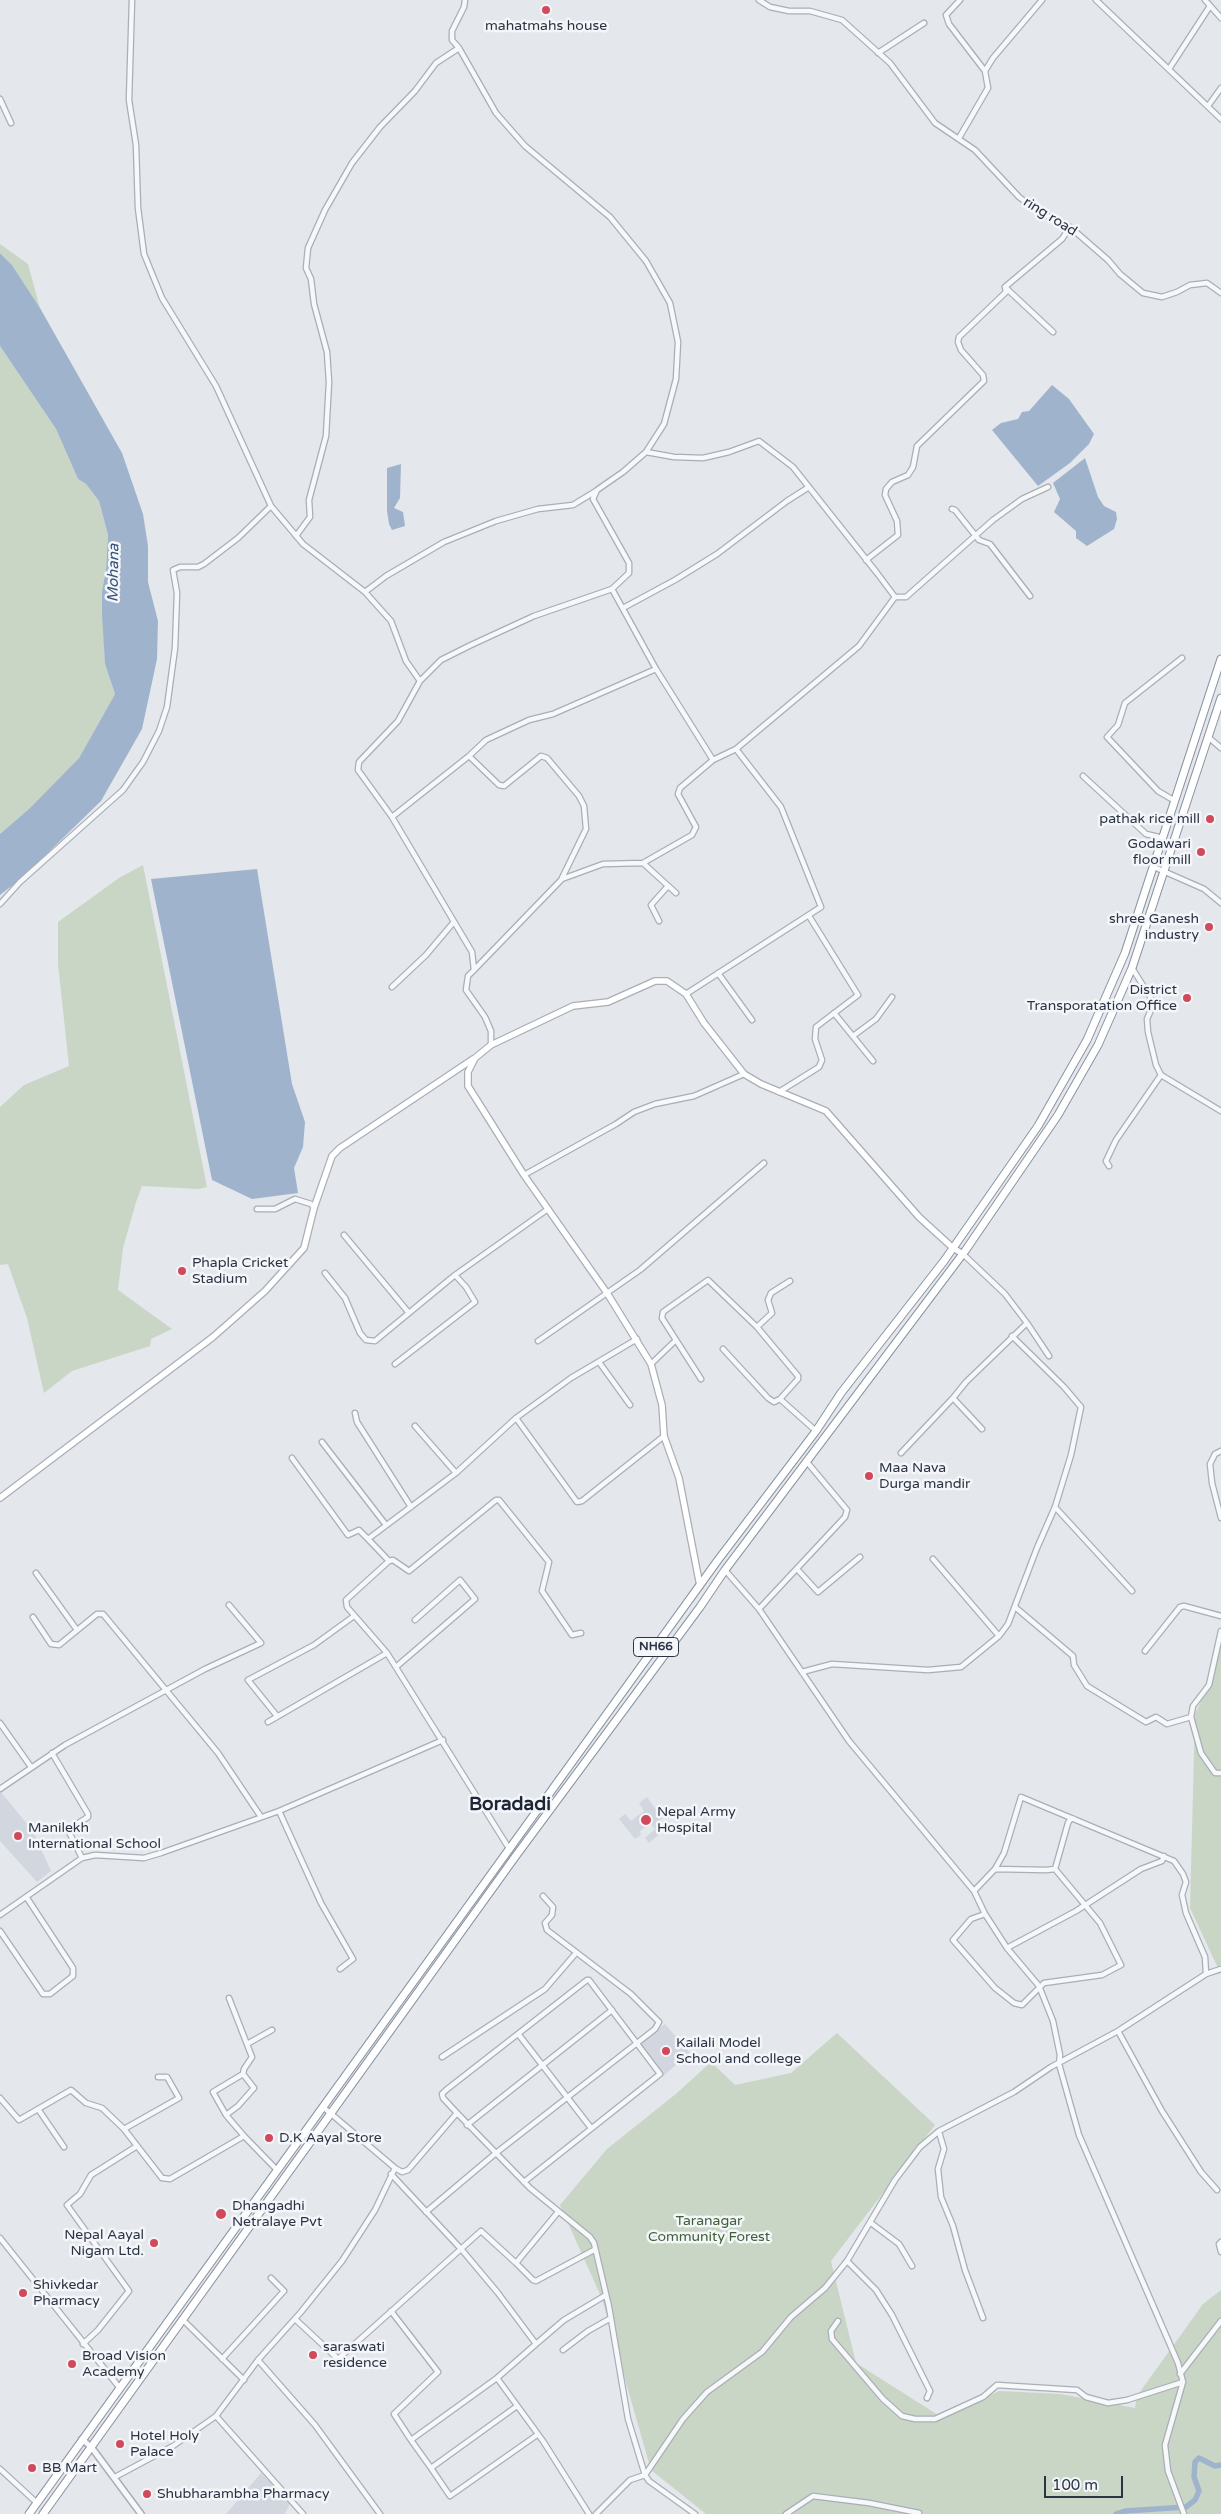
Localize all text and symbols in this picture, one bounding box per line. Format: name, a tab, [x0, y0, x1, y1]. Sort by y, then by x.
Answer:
marker: mahatmahs house	[540, 4, 552, 16]
place label: mahatmahs house	[485, 18, 607, 34]
street label: ring road	[1020, 194, 1080, 240]
water label: Mohana	[104, 544, 124, 602]
place label: pathak rice mill	[1099, 811, 1200, 827]
marker: pathak rice mill	[1204, 813, 1216, 825]
place label: Godawari floor mill	[1128, 836, 1191, 869]
marker: Godawari floor mill	[1195, 846, 1207, 858]
place label: shree Ganesh industry	[1109, 911, 1199, 944]
marker: shree Ganesh industry	[1203, 921, 1215, 933]
place label: District Transporatation Office	[1027, 982, 1177, 1014]
marker: District Transporatation Office	[1181, 992, 1193, 1004]
place label: Phapla Cricket Stadium	[192, 1255, 288, 1288]
marker: Phapla Cricket Stadium	[176, 1265, 188, 1277]
place label: Maa Nava Durga mandir	[879, 1460, 970, 1492]
marker: Maa Nava Durga mandir	[863, 1470, 875, 1482]
road number: NH66	[634, 1638, 678, 1656]
district label: Boradadi	[469, 1794, 551, 1816]
place label: Nepal Army Hospital	[657, 1804, 736, 1836]
marker: Nepal Army Hospital	[639, 1813, 653, 1827]
place label: Manilekh International School	[28, 1820, 161, 1852]
marker: Manilekh International School	[12, 1830, 24, 1842]
place label: Kailali Model School and college	[676, 2035, 801, 2068]
marker: Kailali Model School and college	[660, 2045, 672, 2057]
place label: D.K Aayal Store	[279, 2130, 382, 2146]
marker: D.K Aayal Store	[263, 2132, 275, 2144]
place label: Dhangadhi Netralaye Pvt	[232, 2198, 322, 2230]
marker: Dhangadhi Netralaye Pvt	[214, 2207, 228, 2221]
park label: Taranagar Community Forest	[648, 2213, 770, 2246]
place label: Nepal Aayal Nigam Ltd.	[64, 2227, 144, 2260]
marker: Nepal Aayal Nigam Ltd.	[148, 2237, 160, 2249]
place label: Shivkedar Pharmacy	[33, 2277, 100, 2310]
marker: Shivkedar Pharmacy	[17, 2287, 29, 2299]
place label: saraswati residence	[323, 2339, 387, 2372]
place label: Broad Vision Academy	[82, 2348, 166, 2380]
marker: saraswati residence	[307, 2349, 319, 2361]
marker: Broad Vision Academy	[66, 2358, 78, 2370]
place label: Hotel Holy Palace	[130, 2428, 199, 2460]
marker: Hotel Holy Palace	[114, 2438, 126, 2450]
place label: BB Mart	[42, 2460, 97, 2476]
marker: BB Mart	[26, 2462, 38, 2474]
scale bar	[1046, 2466, 1125, 2498]
text: 100 m	[1052, 2476, 1098, 2494]
place label: Shubharambha Pharmacy	[157, 2486, 329, 2502]
marker: Shubharambha Pharmacy	[141, 2488, 153, 2500]

